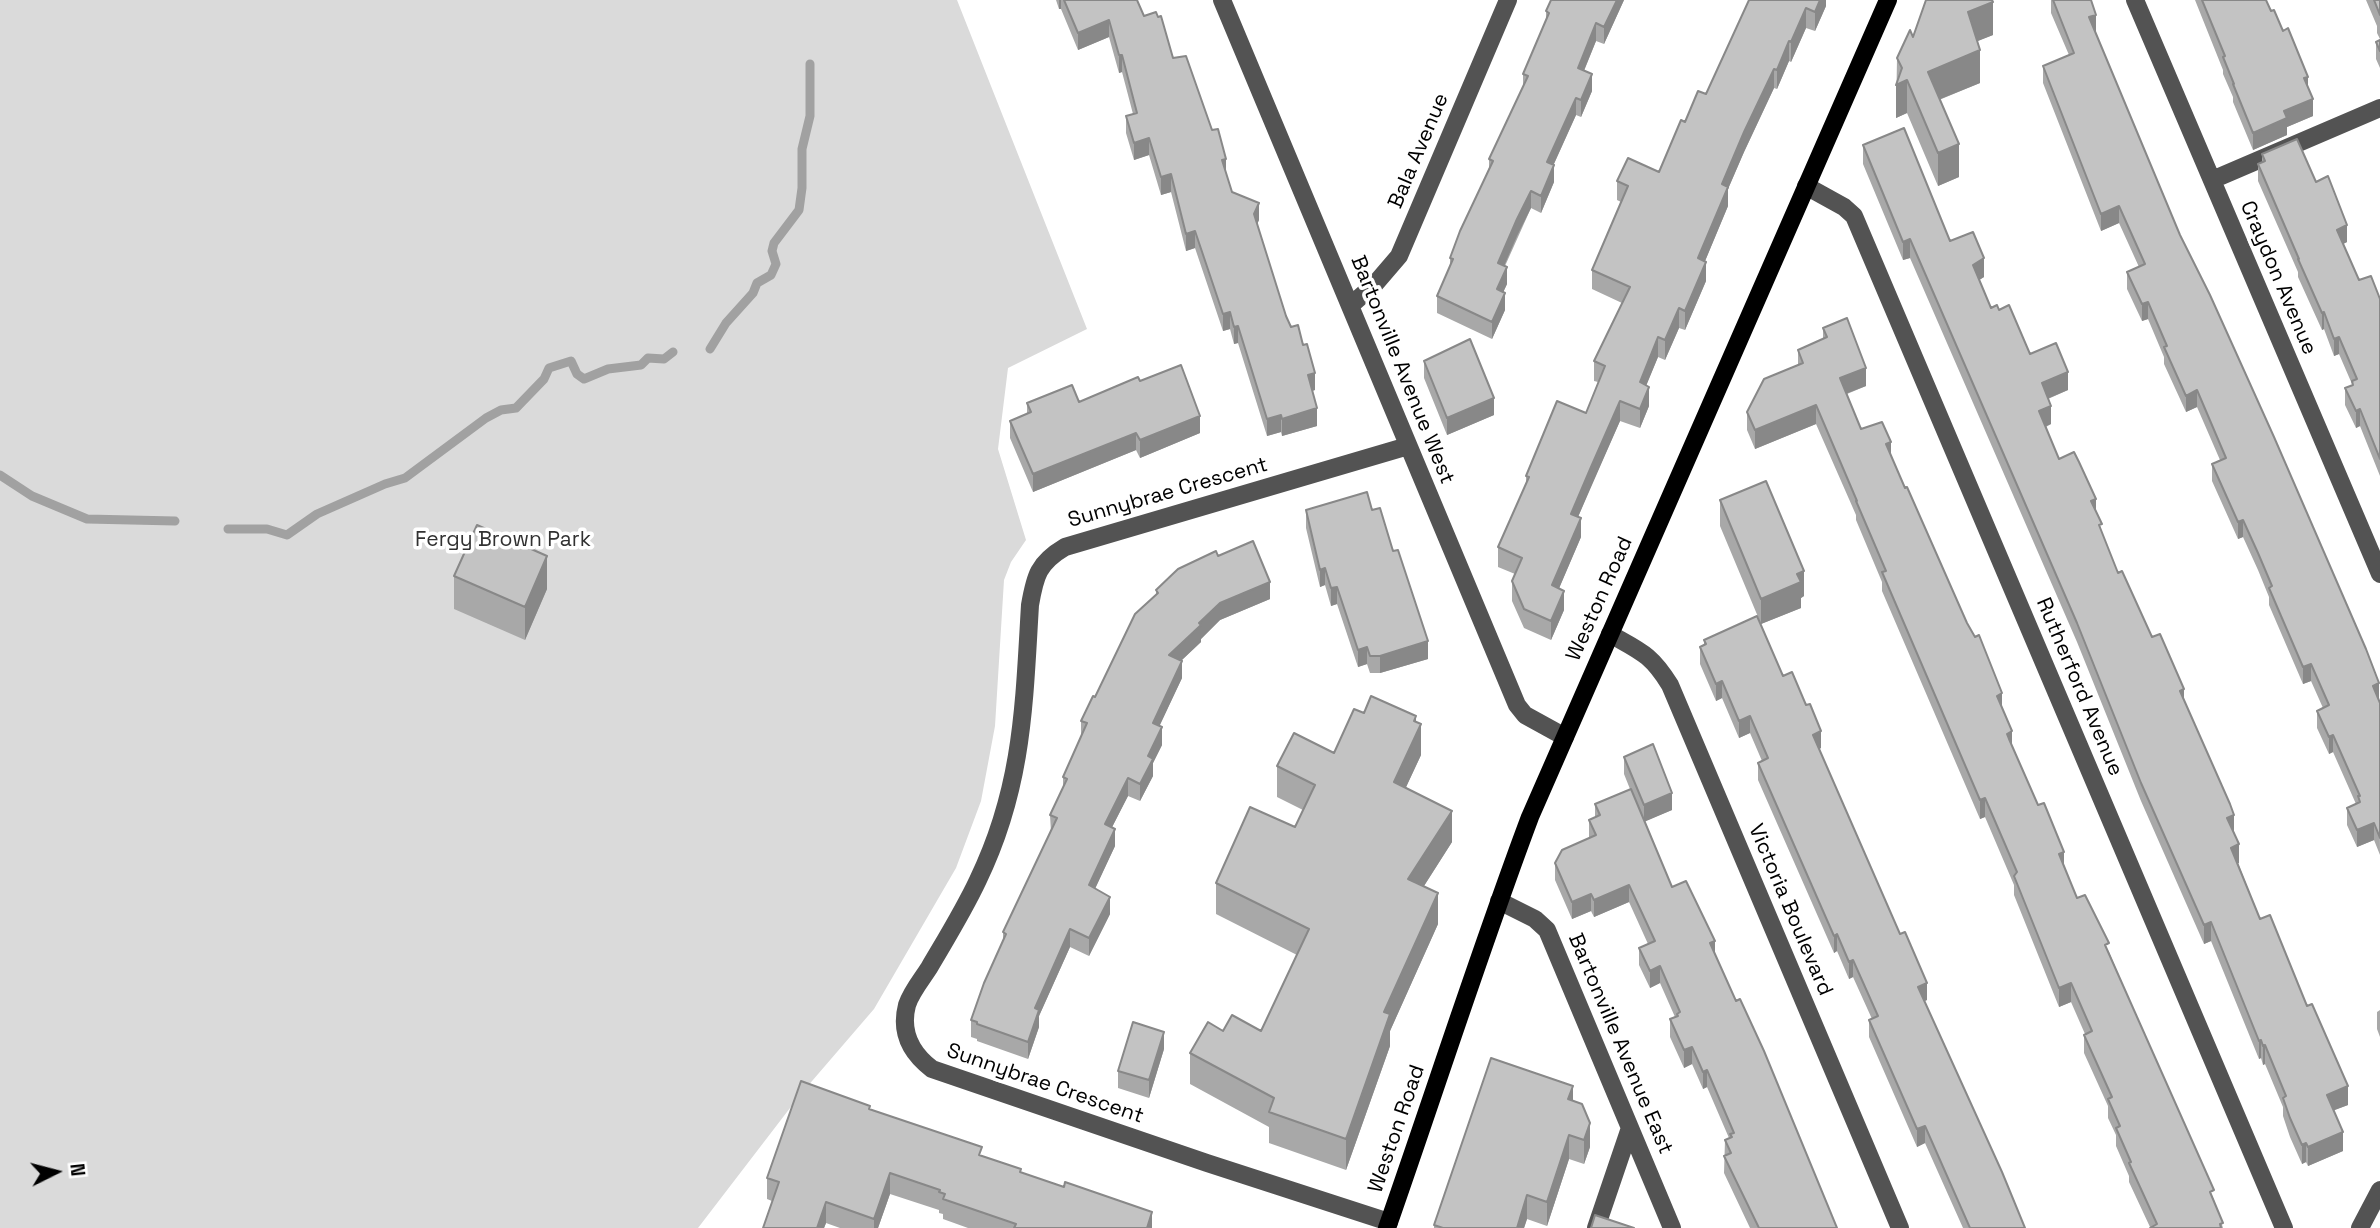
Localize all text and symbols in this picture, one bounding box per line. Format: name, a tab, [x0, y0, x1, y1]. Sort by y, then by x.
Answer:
street label: Bala Avenue	[1383, 90, 1455, 212]
street label: Craydon Avenue	[2234, 197, 2322, 359]
street label: Bartonville Avenue West	[1345, 252, 1459, 488]
street label: Sunnybrae Crescent	[1065, 452, 1271, 534]
park label: Fergy Brown Park	[415, 527, 591, 553]
street label: Weston Road	[1561, 533, 1639, 665]
street label: Rutherford Avenue	[2030, 594, 2128, 780]
street label: Victoria Boulevard	[1742, 820, 1838, 1000]
street label: Bartonville Avenue East	[1562, 930, 1678, 1158]
street label: Sunnybrae Crescent	[943, 1038, 1147, 1130]
street label: Weston Road	[1363, 1062, 1431, 1196]
north arrow	[21, 1137, 91, 1207]
text: N	[64, 1162, 90, 1177]

